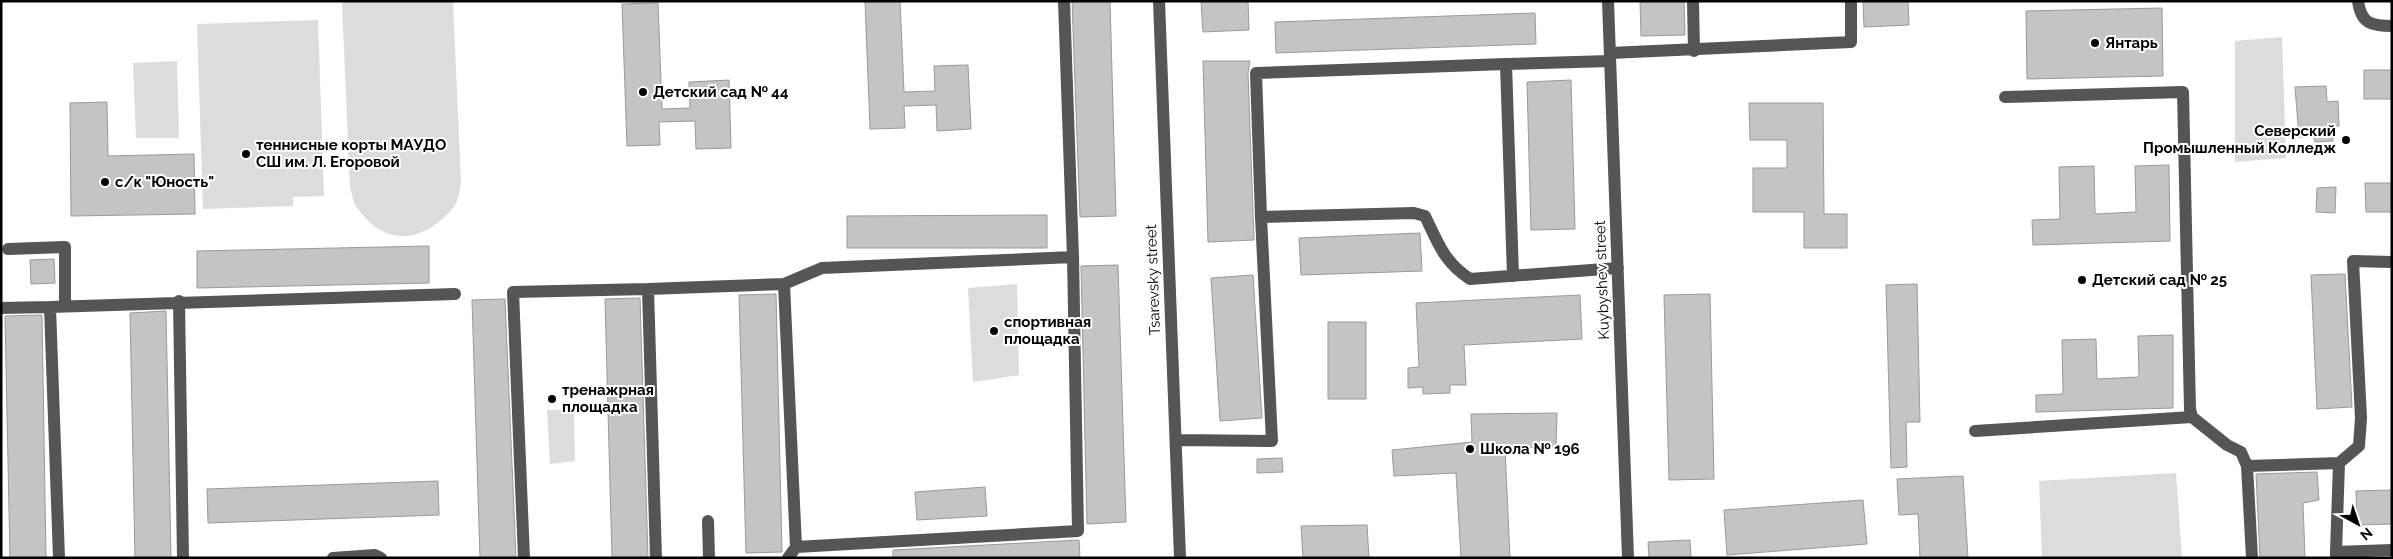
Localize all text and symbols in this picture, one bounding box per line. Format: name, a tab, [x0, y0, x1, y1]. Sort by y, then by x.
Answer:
place label: Янтарь	[2105, 34, 2158, 52]
marker: Янтарь	[2089, 37, 2101, 49]
place label: Детский сад № 44	[653, 83, 789, 101]
marker: Детский сад № 44	[637, 86, 649, 98]
place label: Северский Промышленный Колледж	[2143, 122, 2336, 157]
marker: Северский Промышленный Колледж	[2340, 134, 2352, 146]
place label: теннисные корты МАУДО СШ им. Л. Егоровой	[256, 136, 446, 171]
marker: теннисные корты МАУДО СШ им. Л. Егоровой	[240, 148, 252, 160]
place label: с/к "Юность"	[115, 173, 214, 191]
marker: с/к "Юность"	[99, 176, 111, 188]
street label: Kuybyshev street	[1591, 220, 1613, 340]
street label: Tsarevsky street	[1142, 224, 1164, 336]
place label: Детский сад № 25	[2092, 271, 2227, 289]
marker: Детский сад № 25	[2076, 274, 2088, 286]
place label: спортивная площадка	[1004, 313, 1091, 348]
marker: спортивная площадка	[988, 325, 1000, 337]
place label: тренажрная площадка	[562, 381, 654, 416]
marker: тренажрная площадка	[546, 393, 558, 405]
place label: Школа № 196	[1480, 440, 1580, 458]
marker: Школа № 196	[1464, 443, 1476, 455]
north arrow	[2333, 499, 2383, 549]
text: N	[2357, 524, 2376, 544]

